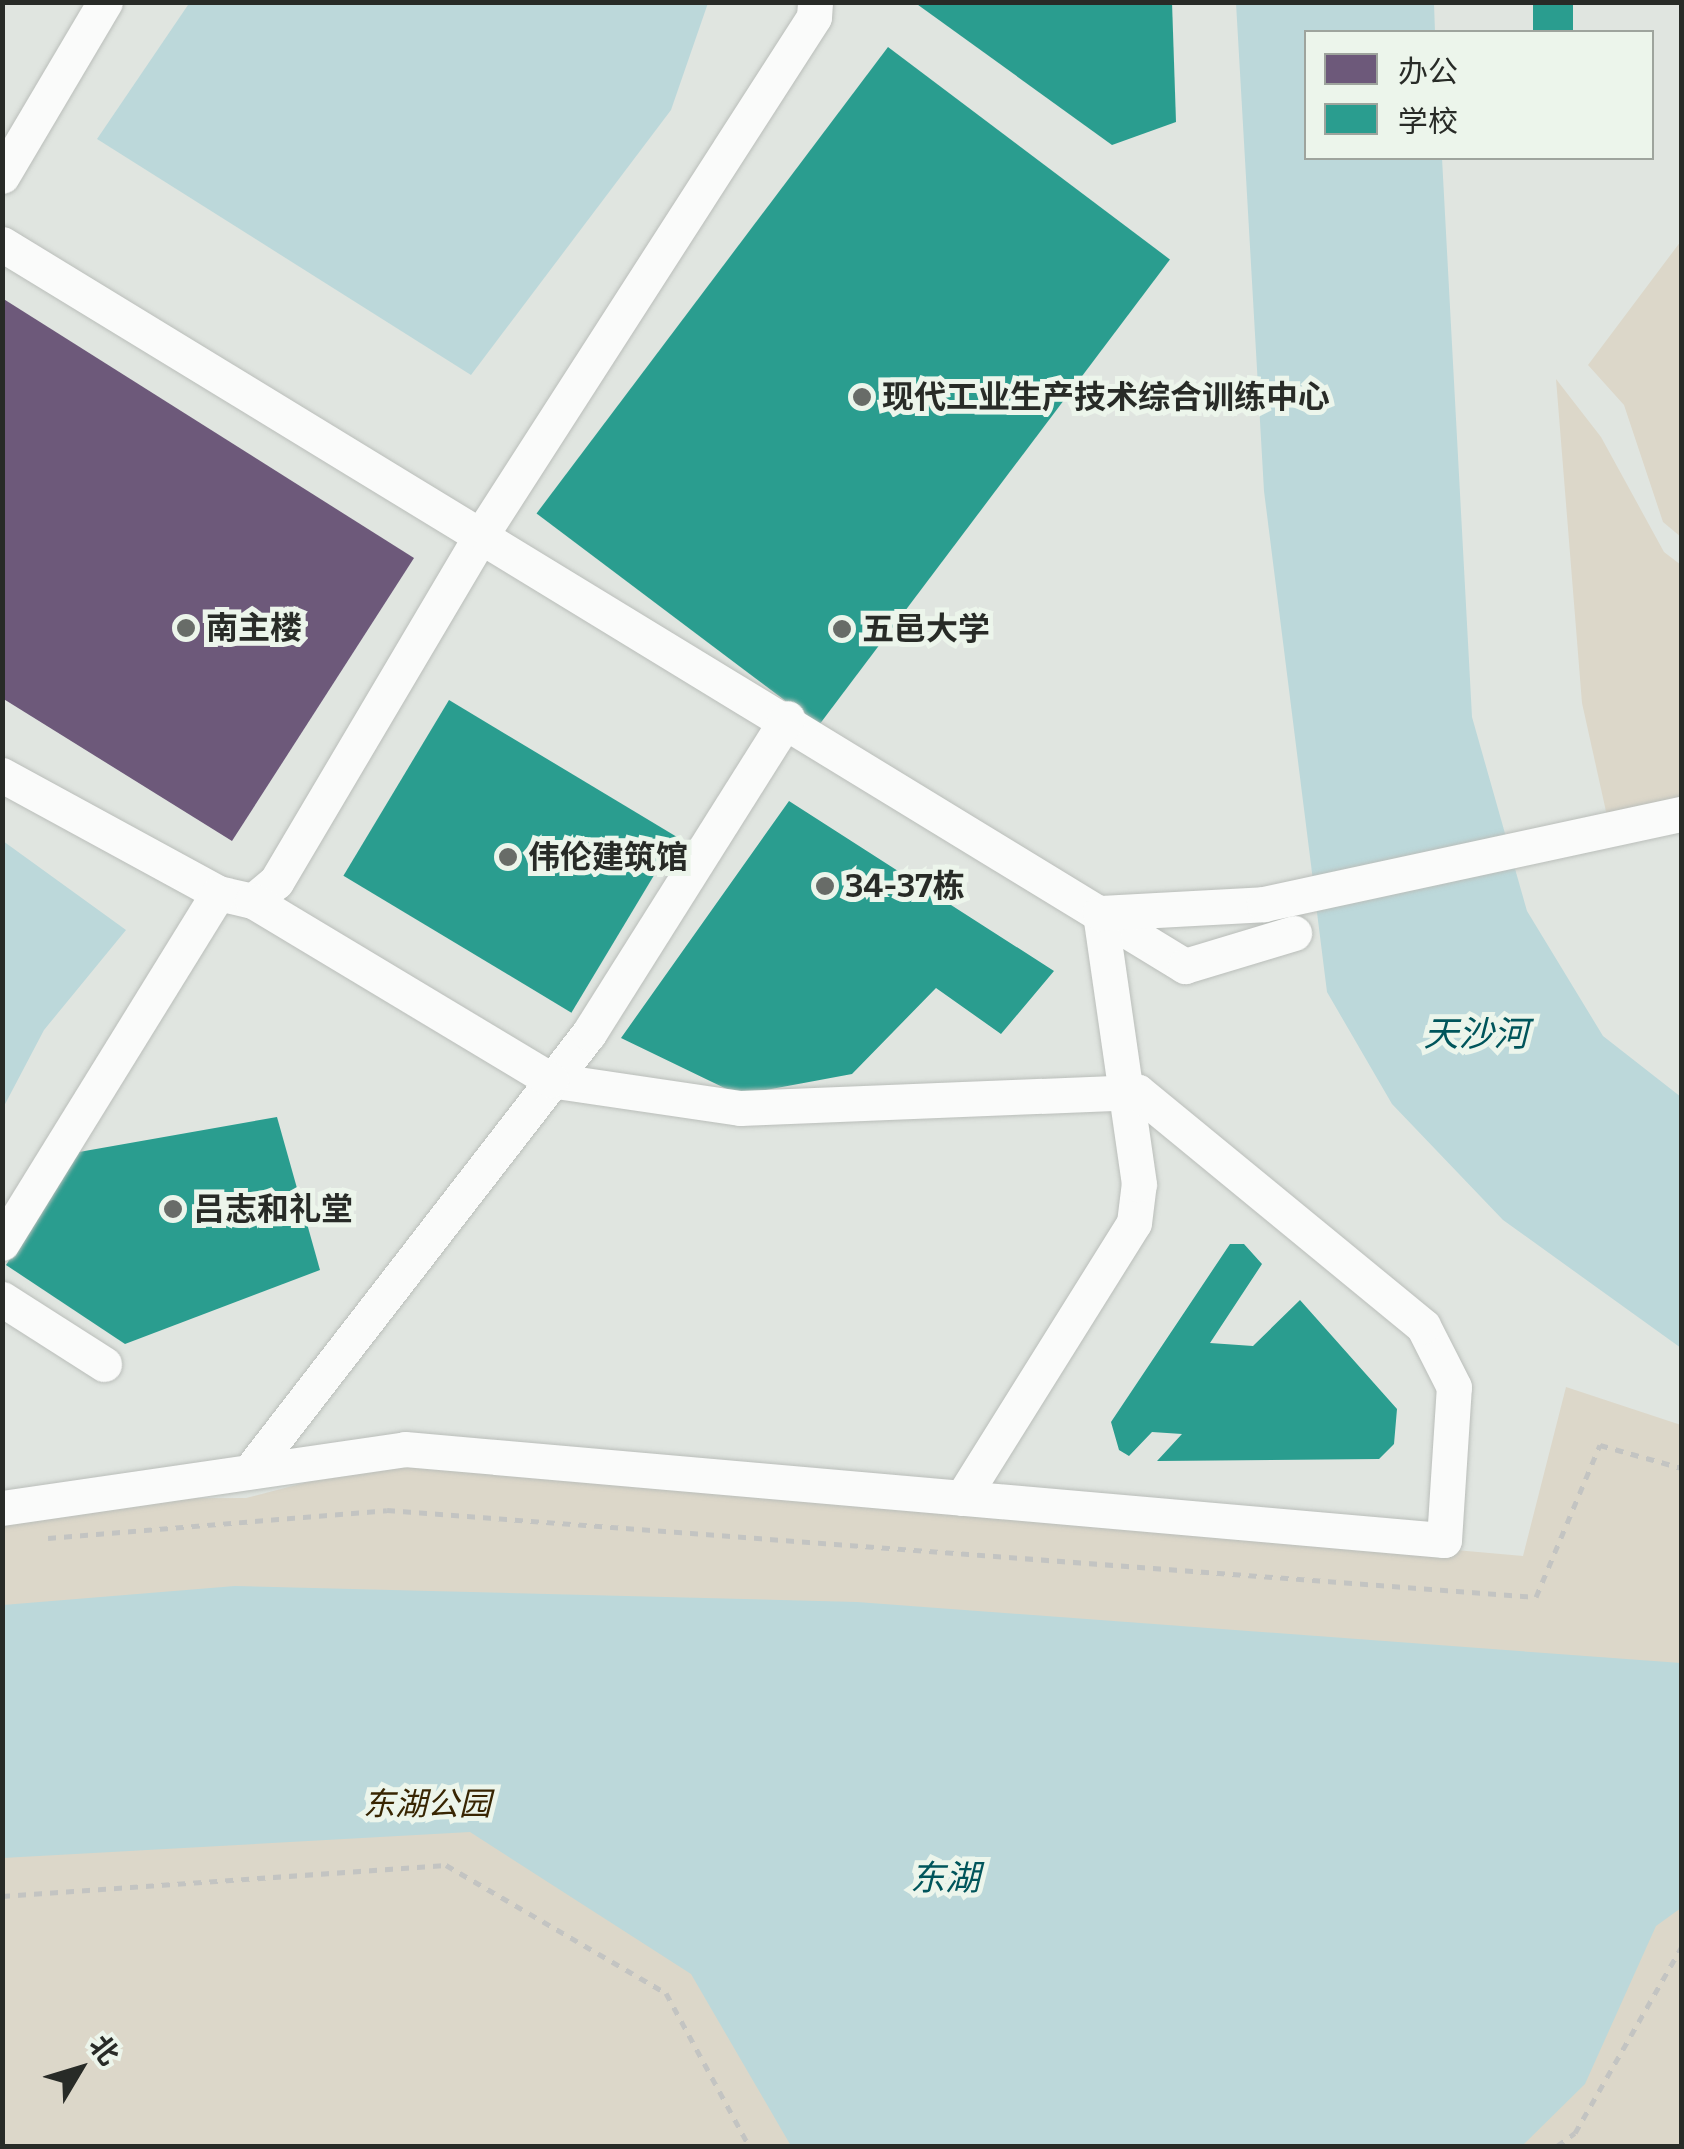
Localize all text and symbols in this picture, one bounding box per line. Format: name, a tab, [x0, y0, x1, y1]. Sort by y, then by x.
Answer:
legend	[1304, 30, 1654, 160]
text: 办公	[1398, 54, 1458, 90]
text: 学校	[1398, 104, 1458, 140]
place label: 现代工业生产技术综合训练中心	[882, 378, 1330, 416]
marker: 现代工业生产技术综合训练中心	[851, 386, 873, 408]
place label: 南主楼	[206, 609, 302, 647]
place label: 五邑大学	[862, 610, 990, 648]
marker: 南主楼	[175, 617, 197, 639]
marker: 五邑大学	[831, 618, 853, 640]
place label: 伟伦建筑馆	[528, 838, 688, 876]
marker: 伟伦建筑馆	[497, 846, 519, 868]
place label: 34-37栋	[845, 867, 964, 905]
marker: 34-37栋	[814, 875, 836, 897]
water label: 天沙河	[1424, 1013, 1528, 1055]
place label: 吕志和礼堂	[193, 1190, 353, 1228]
marker: 吕志和礼堂	[162, 1198, 184, 1220]
park label: 东湖公园	[363, 1785, 491, 1823]
water label: 东湖	[910, 1857, 980, 1899]
north arrow	[30, 2019, 130, 2119]
text: 北	[82, 2029, 126, 2071]

